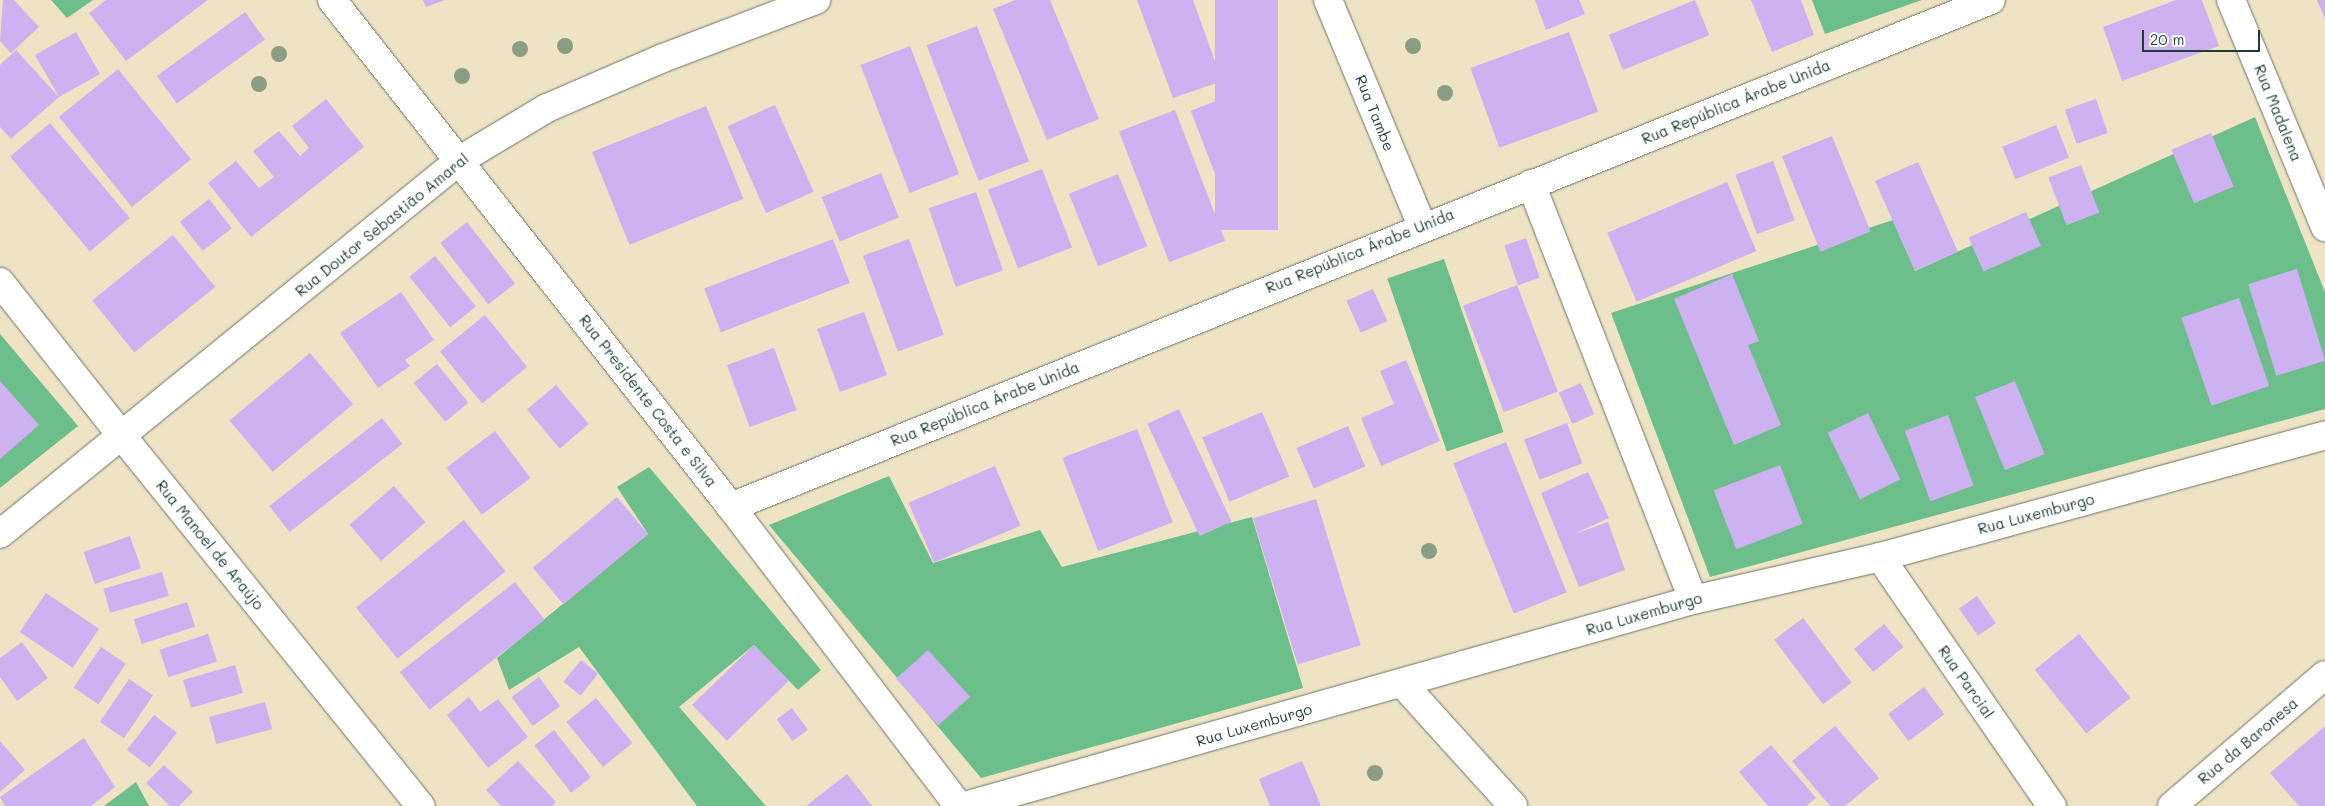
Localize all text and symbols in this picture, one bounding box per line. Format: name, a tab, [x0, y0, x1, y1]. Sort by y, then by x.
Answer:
scale bar	[2145, 20, 2262, 52]
text: 20 m	[2150, 29, 2184, 49]
street label: Rua República Árabe Unida	[1639, 56, 1833, 148]
street label: Rua Madalena	[2250, 62, 2306, 164]
street label: Rua Tambe	[1352, 72, 1398, 154]
street label: Rua Doutor Sebastião Amaral	[292, 150, 472, 300]
street label: Rua República Árabe Unida	[1263, 205, 1457, 297]
street label: Rua Presidente Costa e Silva	[575, 311, 721, 491]
street label: Rua República Árabe Unida	[888, 358, 1082, 450]
street label: Rua Manoel de Araújo	[152, 477, 268, 613]
street label: Rua Luxemburgo	[1976, 490, 2096, 538]
street label: Rua Luxemburgo	[1584, 589, 1704, 639]
street label: Rua Parcial	[1934, 642, 1998, 722]
street label: Rua da Baronesa	[2194, 694, 2302, 788]
street label: Rua Luxemburgo	[1194, 700, 1314, 750]

